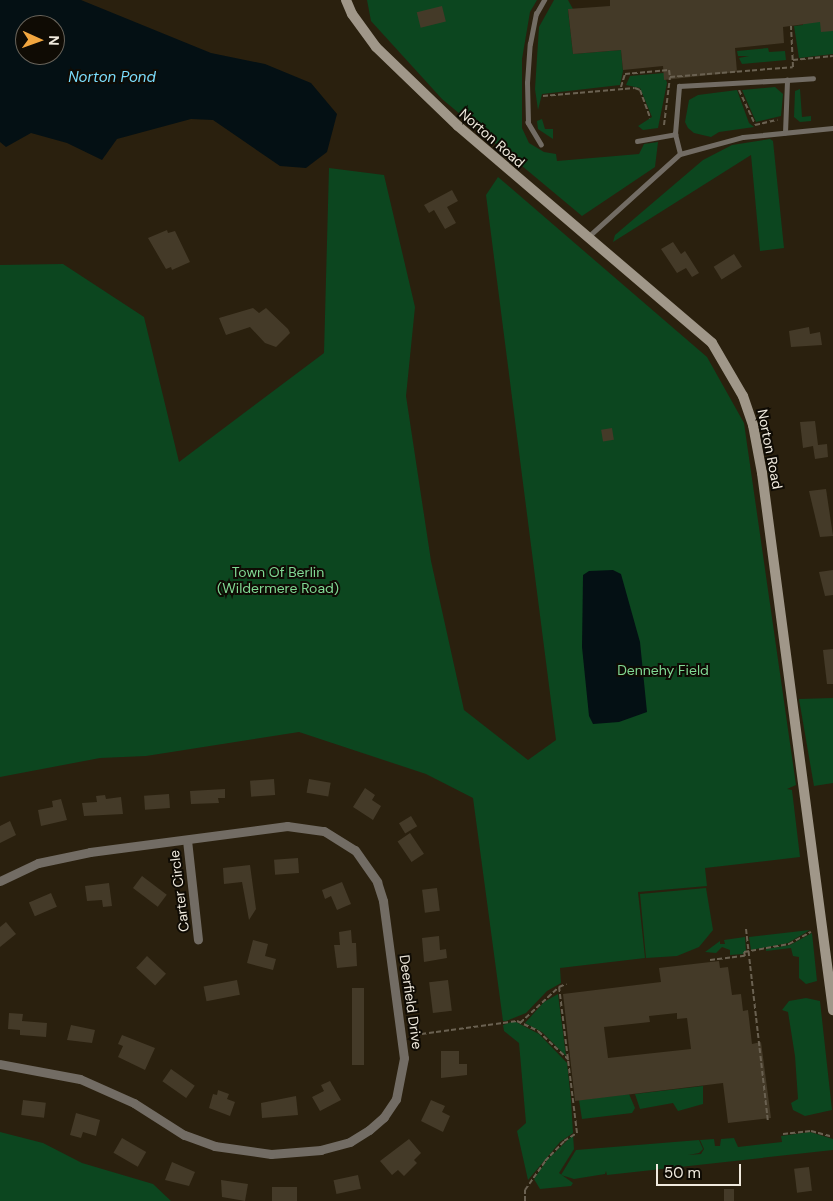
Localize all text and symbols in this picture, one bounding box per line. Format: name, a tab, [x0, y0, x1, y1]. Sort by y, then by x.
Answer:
north arrow	[15, 15, 65, 65]
text: N	[45, 35, 63, 46]
water label: Norton Pond	[68, 69, 156, 87]
street label: Norton Road	[456, 105, 528, 171]
street label: Norton Road	[754, 408, 786, 490]
park label: Town Of Berlin (Wildermere Road)	[217, 564, 339, 596]
park label: Dennehy Field	[617, 662, 709, 678]
street label: Carter Circle	[166, 849, 192, 933]
street label: Deerfield Drive	[396, 954, 426, 1050]
scale bar	[658, 1154, 743, 1186]
text: 50 m	[664, 1163, 701, 1183]

